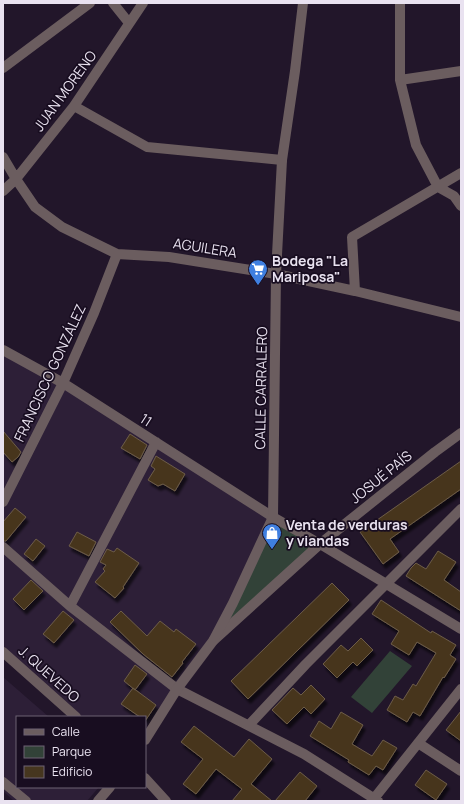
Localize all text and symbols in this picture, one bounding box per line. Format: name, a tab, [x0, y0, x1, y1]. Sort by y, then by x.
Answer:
street label: JUAN MORENO	[29, 46, 100, 135]
street label: AGUILERA	[172, 233, 238, 262]
place label: Bodega "La Mariposa"	[272, 251, 348, 286]
supermarket icon: Bodega "La Mariposa"	[247, 258, 269, 286]
street label: FRANCISCO GONZÁLEZ	[9, 301, 90, 445]
street label: CALLE CARRALERO	[250, 326, 271, 450]
street label: 11	[137, 409, 156, 431]
street label: JOSUÉ PAÍS	[346, 446, 416, 507]
place label: Venta de verduras y viandas	[286, 515, 408, 550]
shop icon: Venta de verduras y viandas	[261, 522, 283, 550]
street label: J. QUEVEDO	[15, 641, 84, 706]
legend	[16, 716, 146, 788]
text: Calle	[52, 723, 80, 740]
text: Parque	[52, 743, 91, 760]
text: Edificio	[52, 763, 92, 780]

